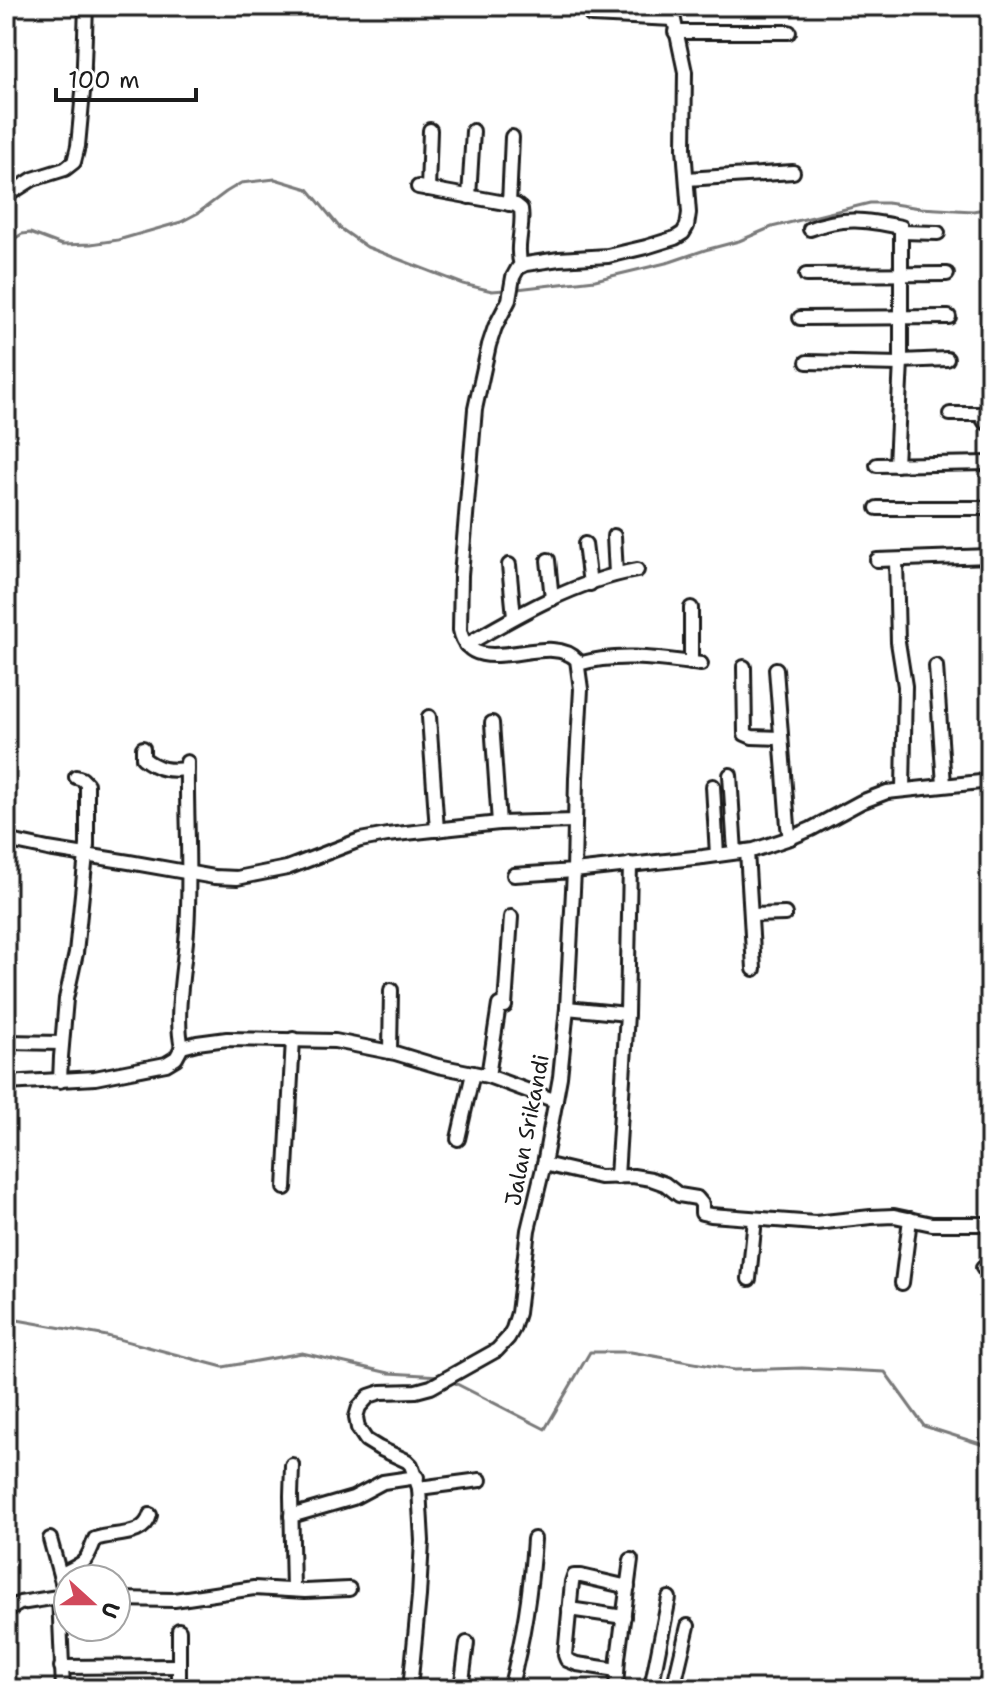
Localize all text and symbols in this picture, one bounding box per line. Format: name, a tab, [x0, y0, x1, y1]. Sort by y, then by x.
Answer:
scale bar	[56, 52, 196, 102]
text: 100 m	[68, 64, 140, 96]
street label: Jalan Srikandi	[498, 1052, 556, 1208]
north arrow	[52, 1563, 132, 1643]
text: U	[94, 1598, 126, 1622]

